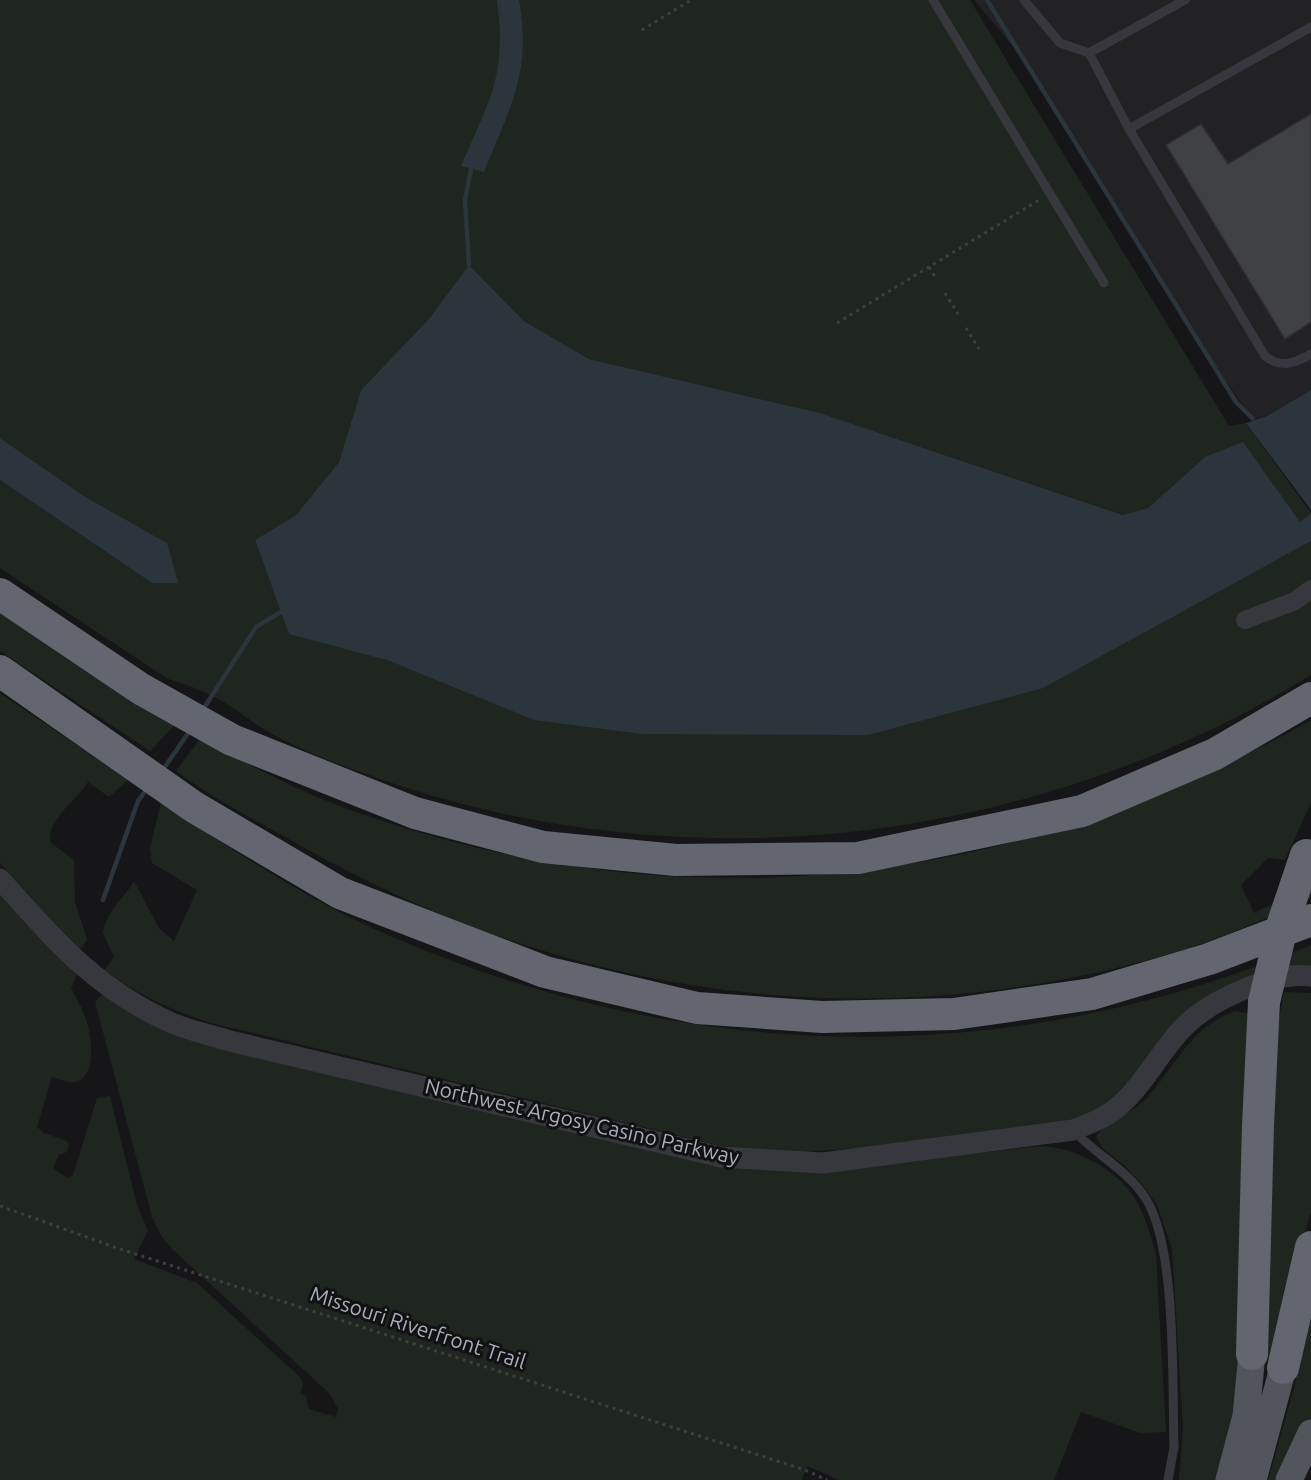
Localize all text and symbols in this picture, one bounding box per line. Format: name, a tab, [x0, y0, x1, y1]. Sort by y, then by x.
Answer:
street label: Northwest Argosy Casino Parkway	[423, 1073, 742, 1169]
street label: Missouri Riverfront Trail	[307, 1281, 529, 1373]

